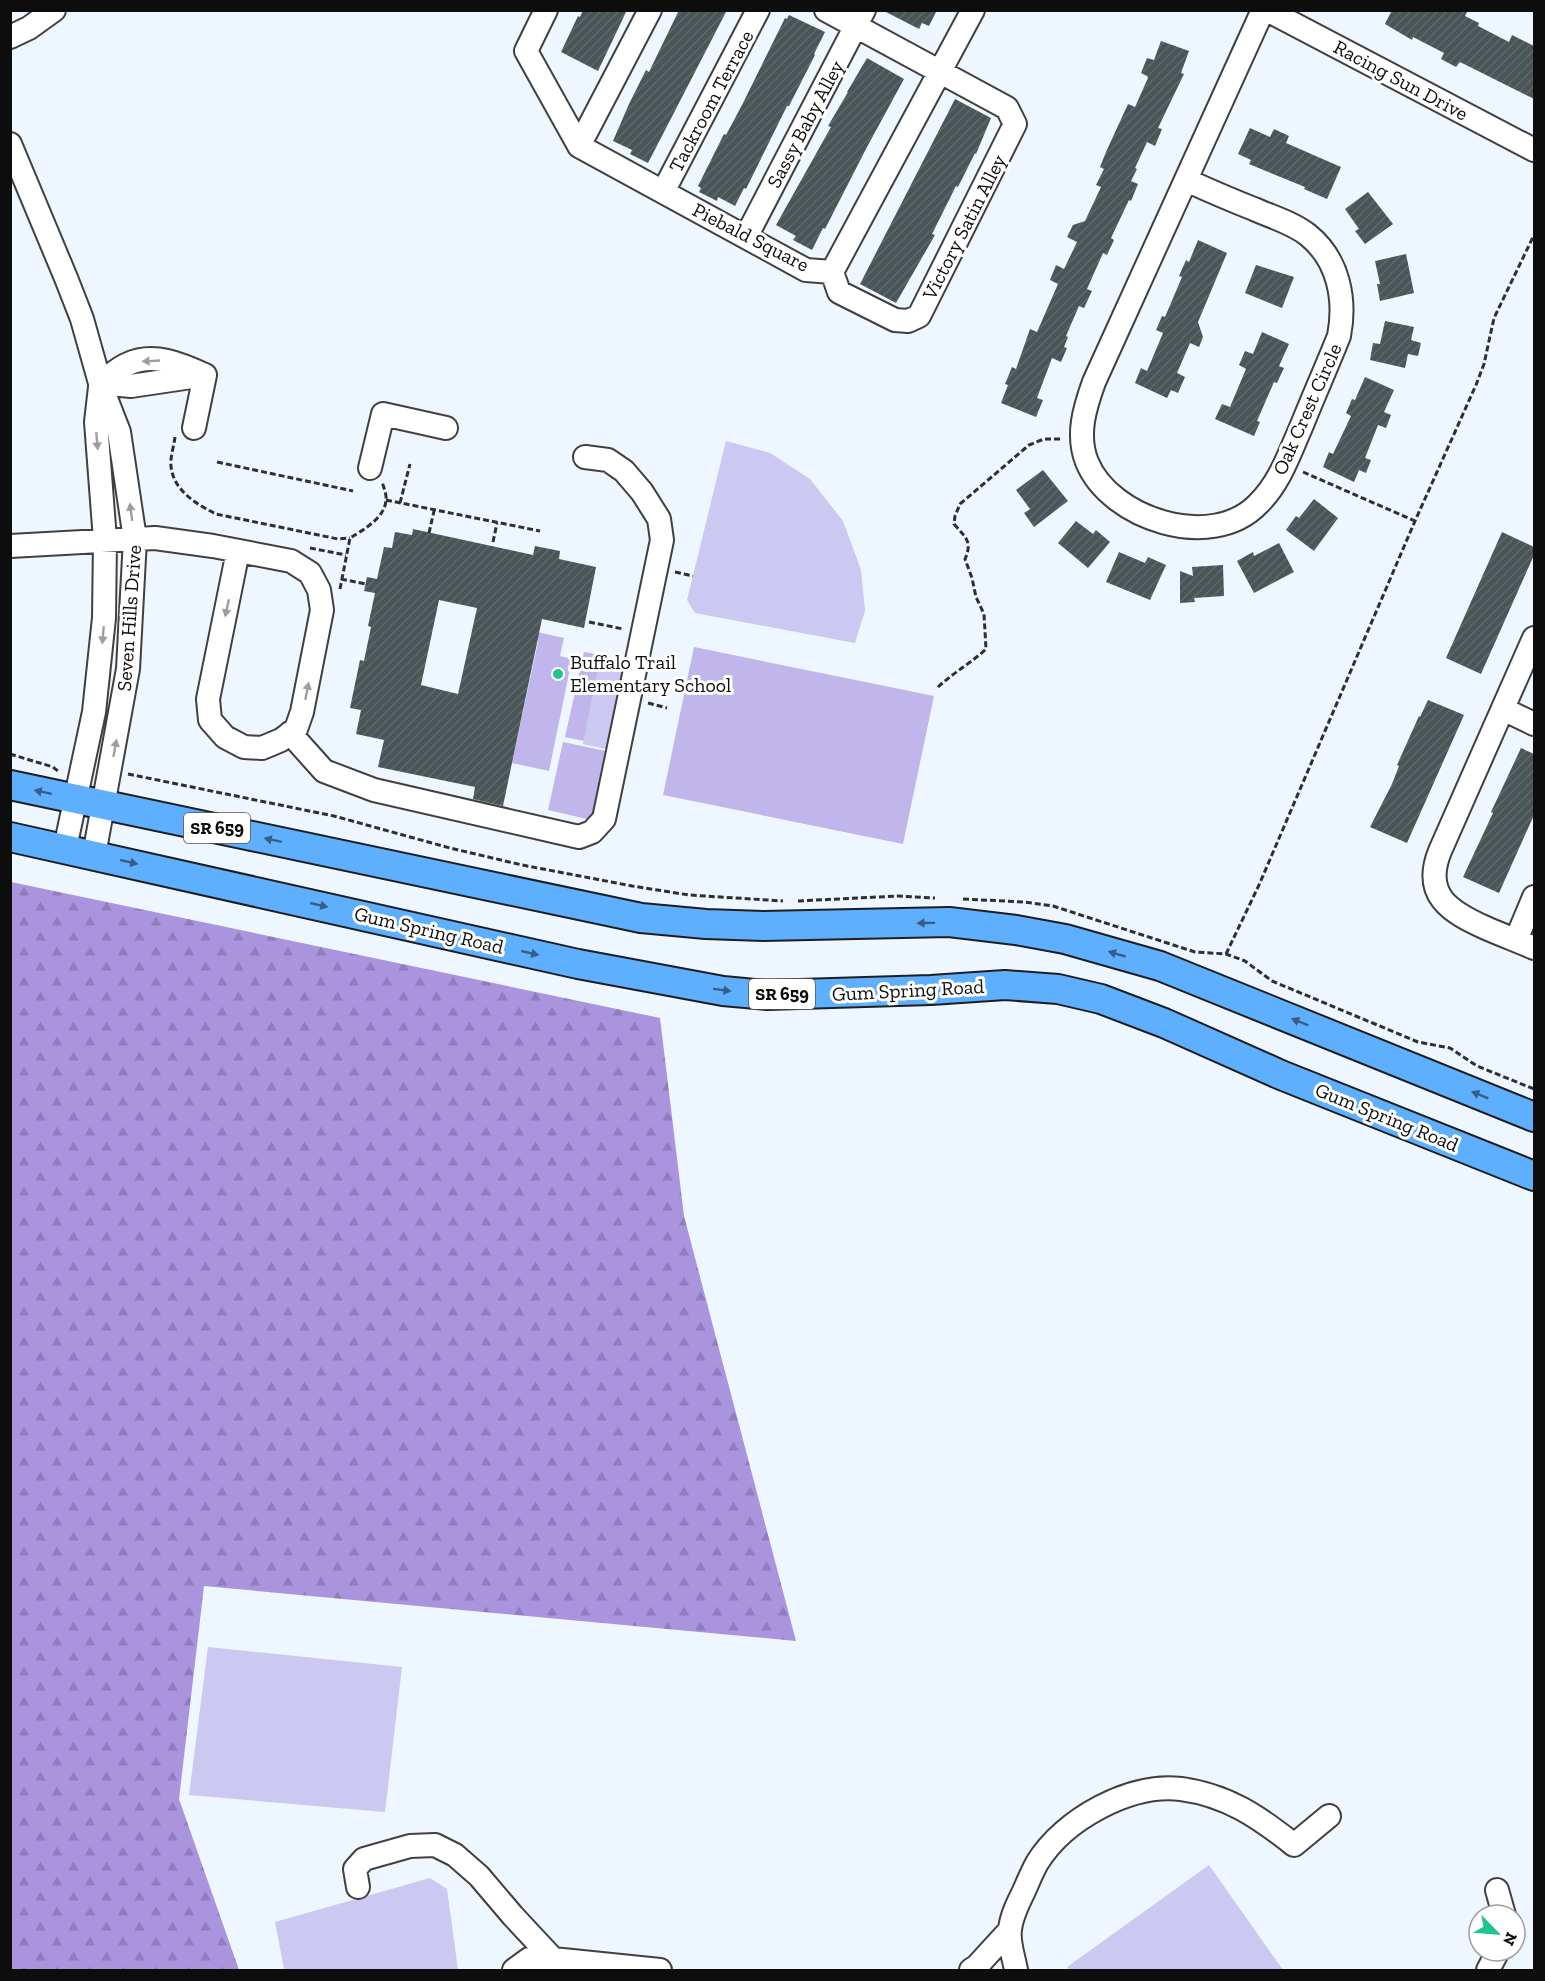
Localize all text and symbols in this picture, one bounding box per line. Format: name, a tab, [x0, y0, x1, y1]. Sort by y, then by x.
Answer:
street label: Tackroom Terrace	[664, 26, 758, 176]
street label: Racing Sun Drive	[1330, 34, 1472, 126]
street label: Sassy Baby Alley	[761, 56, 849, 192]
street label: Victory Satin Alley	[917, 150, 1011, 304]
street label: Piebald Square	[689, 197, 813, 277]
street label: Oak Crest Circle	[1267, 340, 1347, 478]
one-way arrow	[141, 356, 160, 365]
one-way arrow	[92, 431, 102, 450]
one-way arrow	[127, 503, 136, 522]
street label: Seven Hills Drive	[112, 544, 146, 692]
one-way arrow	[221, 599, 231, 618]
one-way arrow	[98, 626, 108, 645]
place label: Buffalo Trail Elementary School	[570, 650, 731, 697]
marker: Buffalo Trail Elementary School	[551, 667, 565, 681]
one-way arrow	[303, 681, 312, 700]
one-way arrow	[111, 738, 120, 757]
one-way arrow	[34, 787, 53, 796]
road number: SR 659	[184, 813, 250, 843]
one-way arrow	[263, 835, 282, 844]
one-way arrow	[120, 858, 138, 868]
one-way arrow	[310, 901, 329, 911]
street label: Gum Spring Road	[352, 901, 506, 959]
one-way arrow	[916, 918, 935, 927]
one-way arrow	[521, 949, 540, 958]
one-way arrow	[1108, 949, 1126, 958]
street label: Gum Spring Road	[831, 974, 985, 1006]
road number: SR 659	[749, 979, 815, 1009]
one-way arrow	[712, 986, 731, 995]
one-way arrow	[1290, 1017, 1308, 1027]
street label: Gum Spring Road	[1312, 1077, 1462, 1157]
one-way arrow	[1471, 1090, 1489, 1100]
north arrow	[1467, 1903, 1527, 1963]
text: N	[1499, 1930, 1521, 1949]

